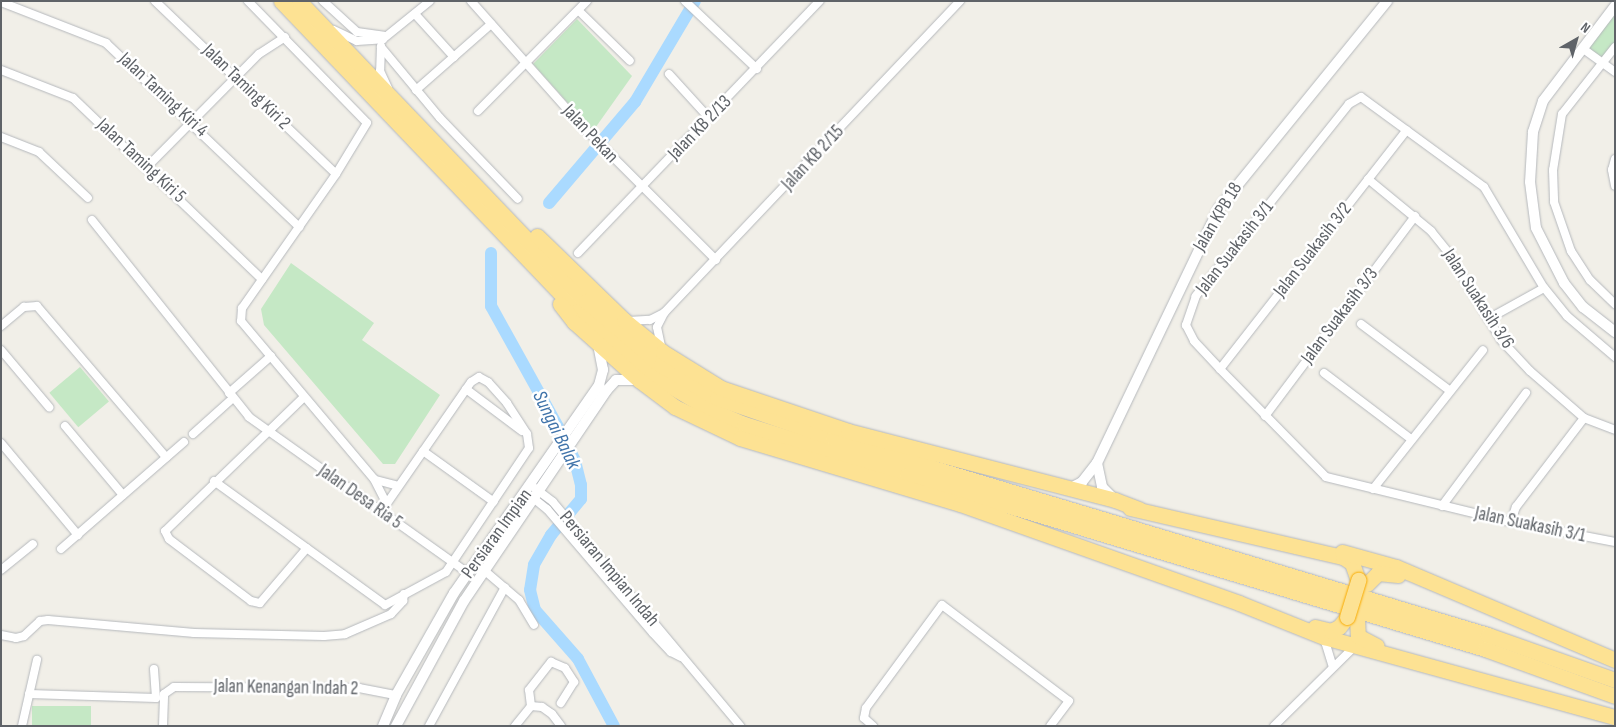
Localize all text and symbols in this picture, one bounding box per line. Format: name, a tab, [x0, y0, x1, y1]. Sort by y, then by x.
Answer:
north arrow	[1551, 15, 1601, 65]
text: N	[1577, 19, 1594, 37]
street label: Jalan Taming Kiri 2	[197, 39, 295, 135]
street label: Jalan Taming Kiri 4	[114, 48, 212, 142]
street label: Jalan KB 2/13	[663, 91, 737, 165]
street label: Jalan Pekan	[557, 100, 623, 168]
street label: Jalan Taming Kiri 5	[92, 114, 190, 208]
street label: Jalan KB 2/15	[777, 121, 849, 195]
street label: Jalan KPB 18	[1189, 178, 1247, 256]
street label: Jalan Suakasih 3/1	[1191, 197, 1279, 299]
street label: Jalan Suakasih 3/2	[1269, 198, 1357, 302]
street label: Jalan Suakasih 3/6	[1437, 245, 1519, 353]
street label: Jalan Suakasih 3/3	[1297, 264, 1383, 368]
water label: Sungai Balak	[527, 387, 585, 473]
street label: Jalan Desa Ria 5	[314, 460, 406, 534]
street label: Persiaran Impian	[457, 485, 537, 583]
street label: Jalan Suakasih 3/1	[1472, 502, 1588, 548]
street label: Persiaran Impian Indah	[554, 507, 664, 631]
street label: Jalan Kenangan Indah 2	[213, 675, 359, 701]

